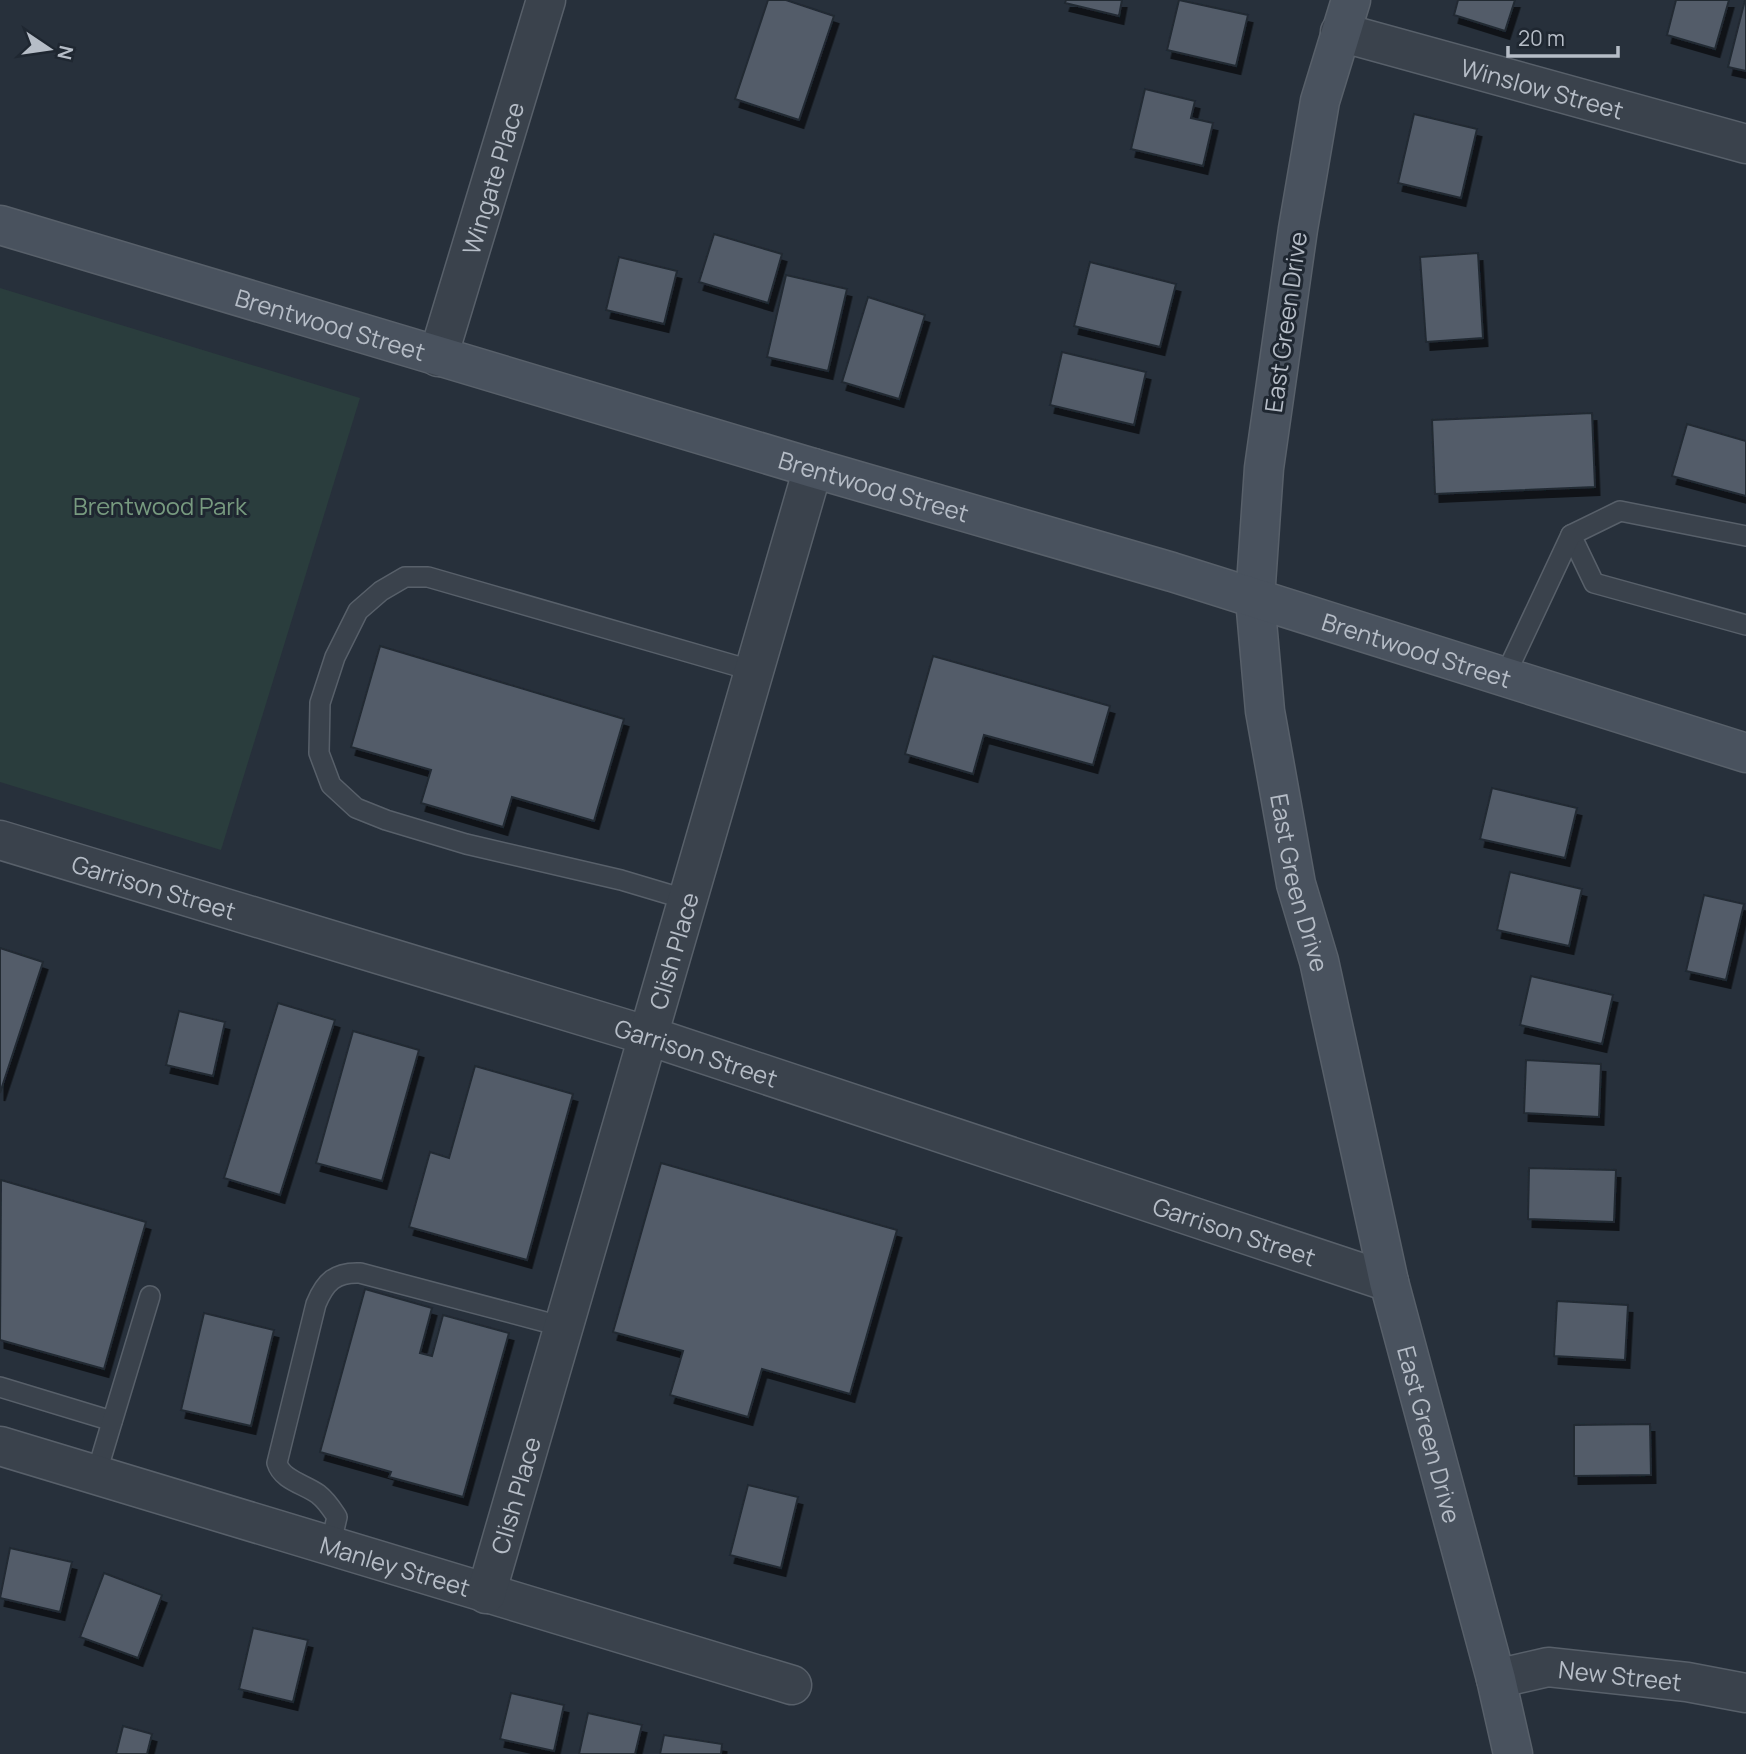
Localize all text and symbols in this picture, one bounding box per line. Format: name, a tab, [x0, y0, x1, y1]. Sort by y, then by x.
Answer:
north arrow	[14, 14, 84, 84]
scale bar	[1508, 14, 1618, 58]
text: 20 m	[1518, 24, 1565, 52]
text: N	[51, 43, 80, 62]
street label: Winslow Street	[1457, 50, 1628, 126]
street label: Wingate Place	[454, 98, 531, 258]
street label: East Green Drive	[1256, 229, 1314, 415]
street label: Brentwood Street	[232, 280, 429, 368]
street label: Brentwood Street	[775, 442, 973, 529]
park label: Brentwood Park	[73, 489, 248, 522]
street label: Brentwood Street	[1318, 604, 1516, 695]
street label: East Green Drive	[1264, 791, 1337, 975]
street label: Garrison Street	[68, 846, 240, 927]
street label: Clish Place	[640, 888, 706, 1013]
street label: Garrison Street	[611, 1010, 782, 1094]
street label: Garrison Street	[1149, 1188, 1320, 1273]
street label: East Green Drive	[1390, 1342, 1470, 1527]
street label: Clish Place	[482, 1433, 547, 1558]
street label: Manley Street	[316, 1527, 474, 1604]
street label: New Street	[1557, 1652, 1684, 1698]

